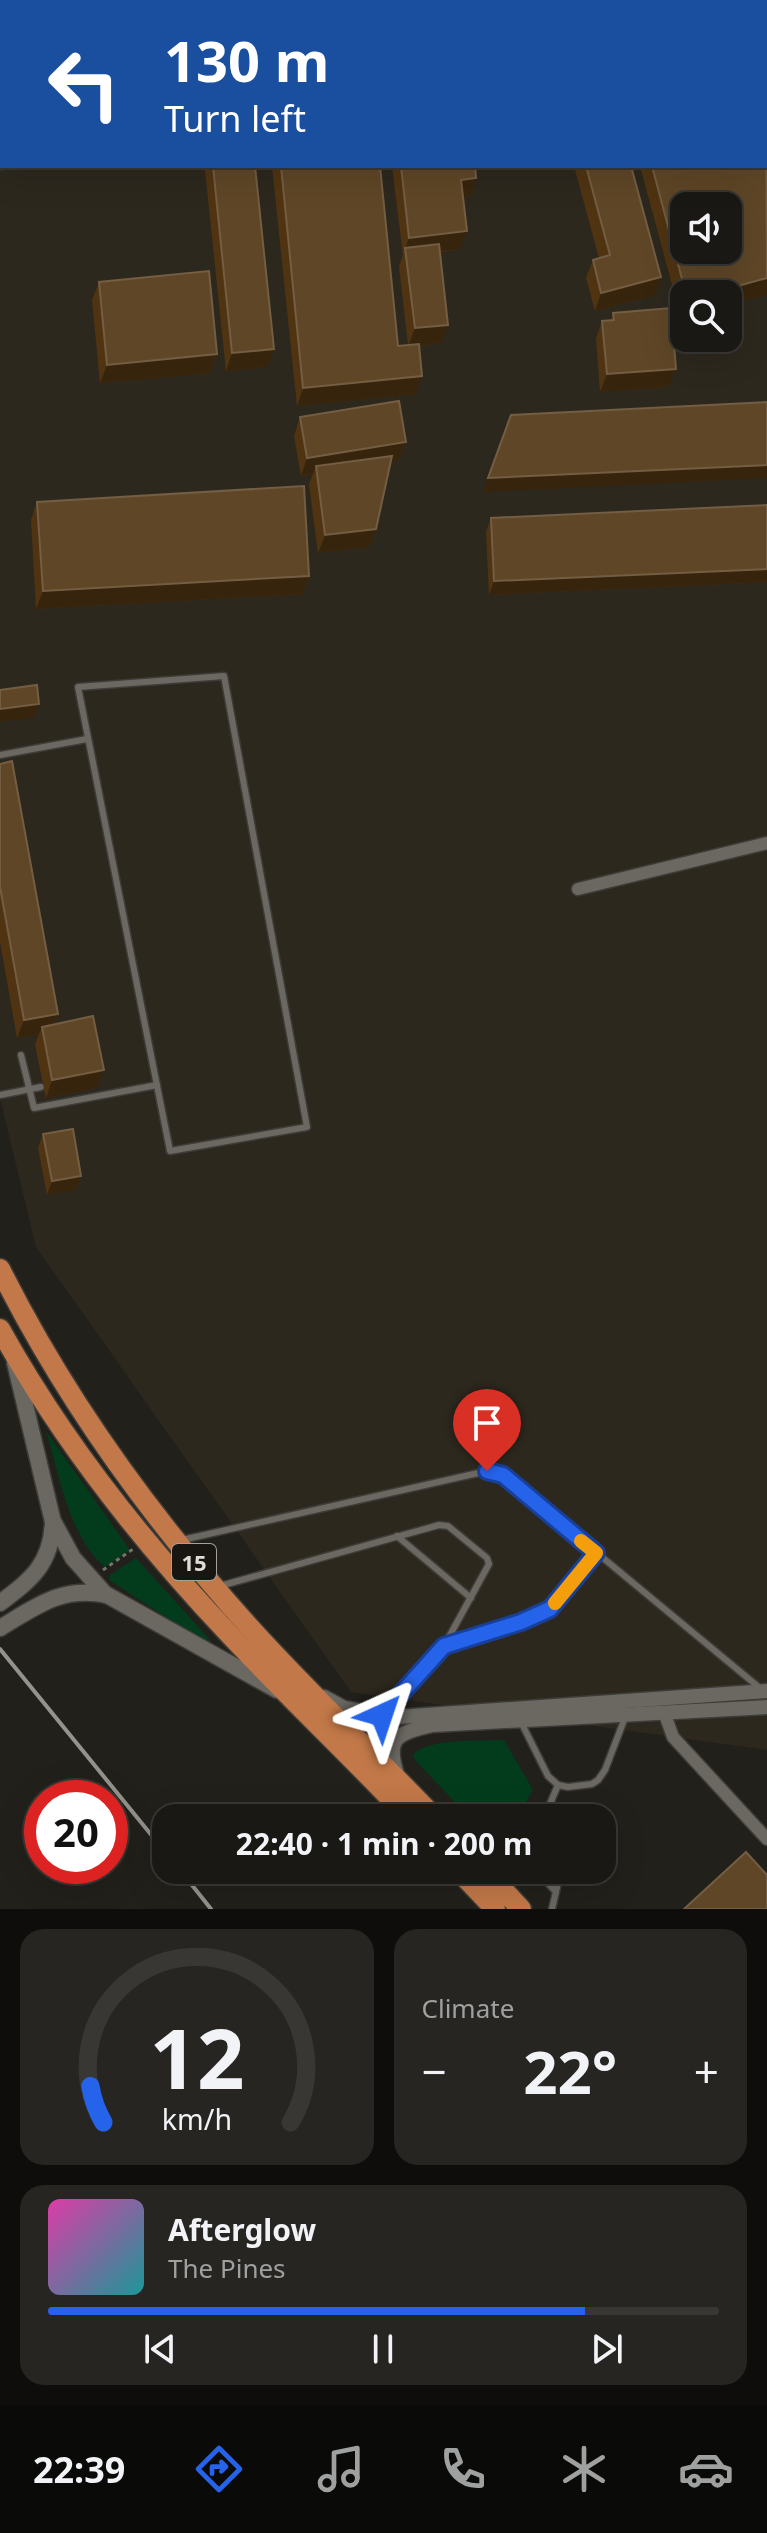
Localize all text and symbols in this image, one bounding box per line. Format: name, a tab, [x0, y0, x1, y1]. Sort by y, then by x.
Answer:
text: 130 m	[164, 22, 329, 98]
icon: left	[32, 32, 136, 136]
text: Turn left	[164, 94, 306, 143]
map controls	[670, 192, 742, 352]
button: sound	[670, 192, 742, 264]
button: search	[670, 280, 742, 352]
pin	[453, 1389, 521, 1471]
icon: arrive	[465, 1401, 509, 1445]
road number: 15	[172, 1544, 216, 1580]
position arrow	[340, 1673, 424, 1757]
speed limit sign: 20	[24, 1780, 128, 1884]
text: 22:40 · 1 min · 200 m	[236, 1823, 532, 1864]
text: Climate	[422, 1990, 514, 2026]
text: 12	[149, 2000, 244, 2113]
text: 22°	[523, 2030, 617, 2112]
text: −	[422, 2041, 447, 2101]
text: +	[694, 2041, 719, 2101]
text: km/h	[162, 2099, 232, 2138]
text: Afterglow	[168, 2209, 316, 2250]
text: The Pines	[168, 2250, 286, 2286]
icon: previous	[138, 2327, 182, 2371]
icon: pause	[361, 2327, 405, 2371]
icon: next	[585, 2327, 629, 2371]
icon: directions	[191, 2441, 247, 2497]
icon: music	[313, 2441, 369, 2497]
icon: phone	[435, 2441, 491, 2497]
icon: climate	[556, 2441, 612, 2497]
icon: car	[678, 2441, 734, 2497]
text: 22:39	[33, 2445, 125, 2494]

